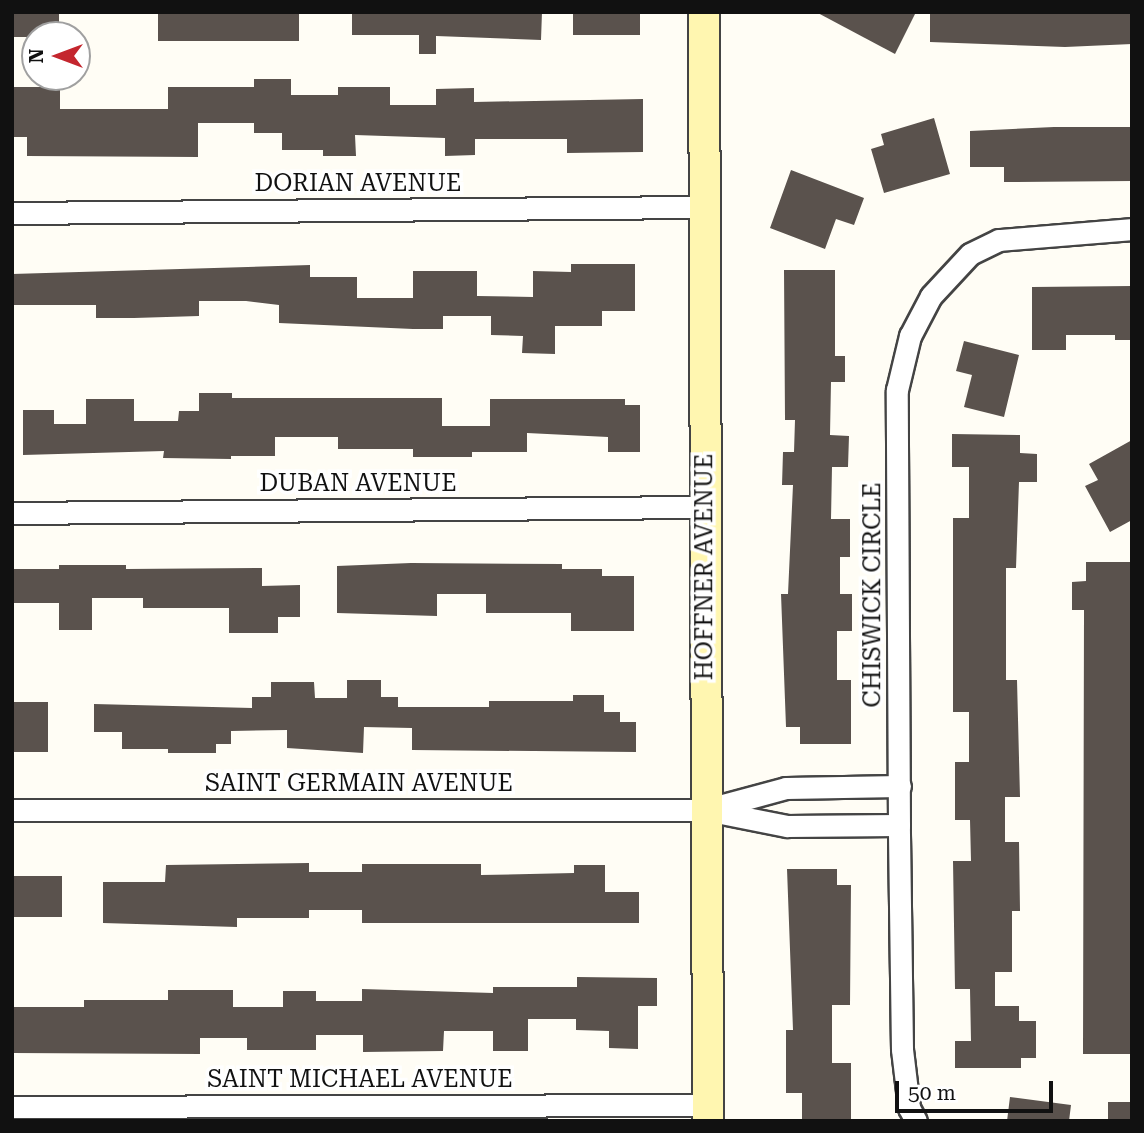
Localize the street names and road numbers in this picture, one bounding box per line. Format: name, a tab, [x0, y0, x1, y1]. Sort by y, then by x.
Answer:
street label: DORIAN AVENUE	[255, 170, 461, 198]
street label: HOFFNER AVENUE	[691, 454, 719, 680]
street label: DUBAN AVENUE	[259, 470, 457, 498]
street label: CHISWICK CIRCLE	[859, 482, 887, 708]
street label: SAINT GERMAIN AVENUE	[205, 770, 513, 798]
street label: SAINT MICHAEL AVENUE	[207, 1066, 513, 1094]

